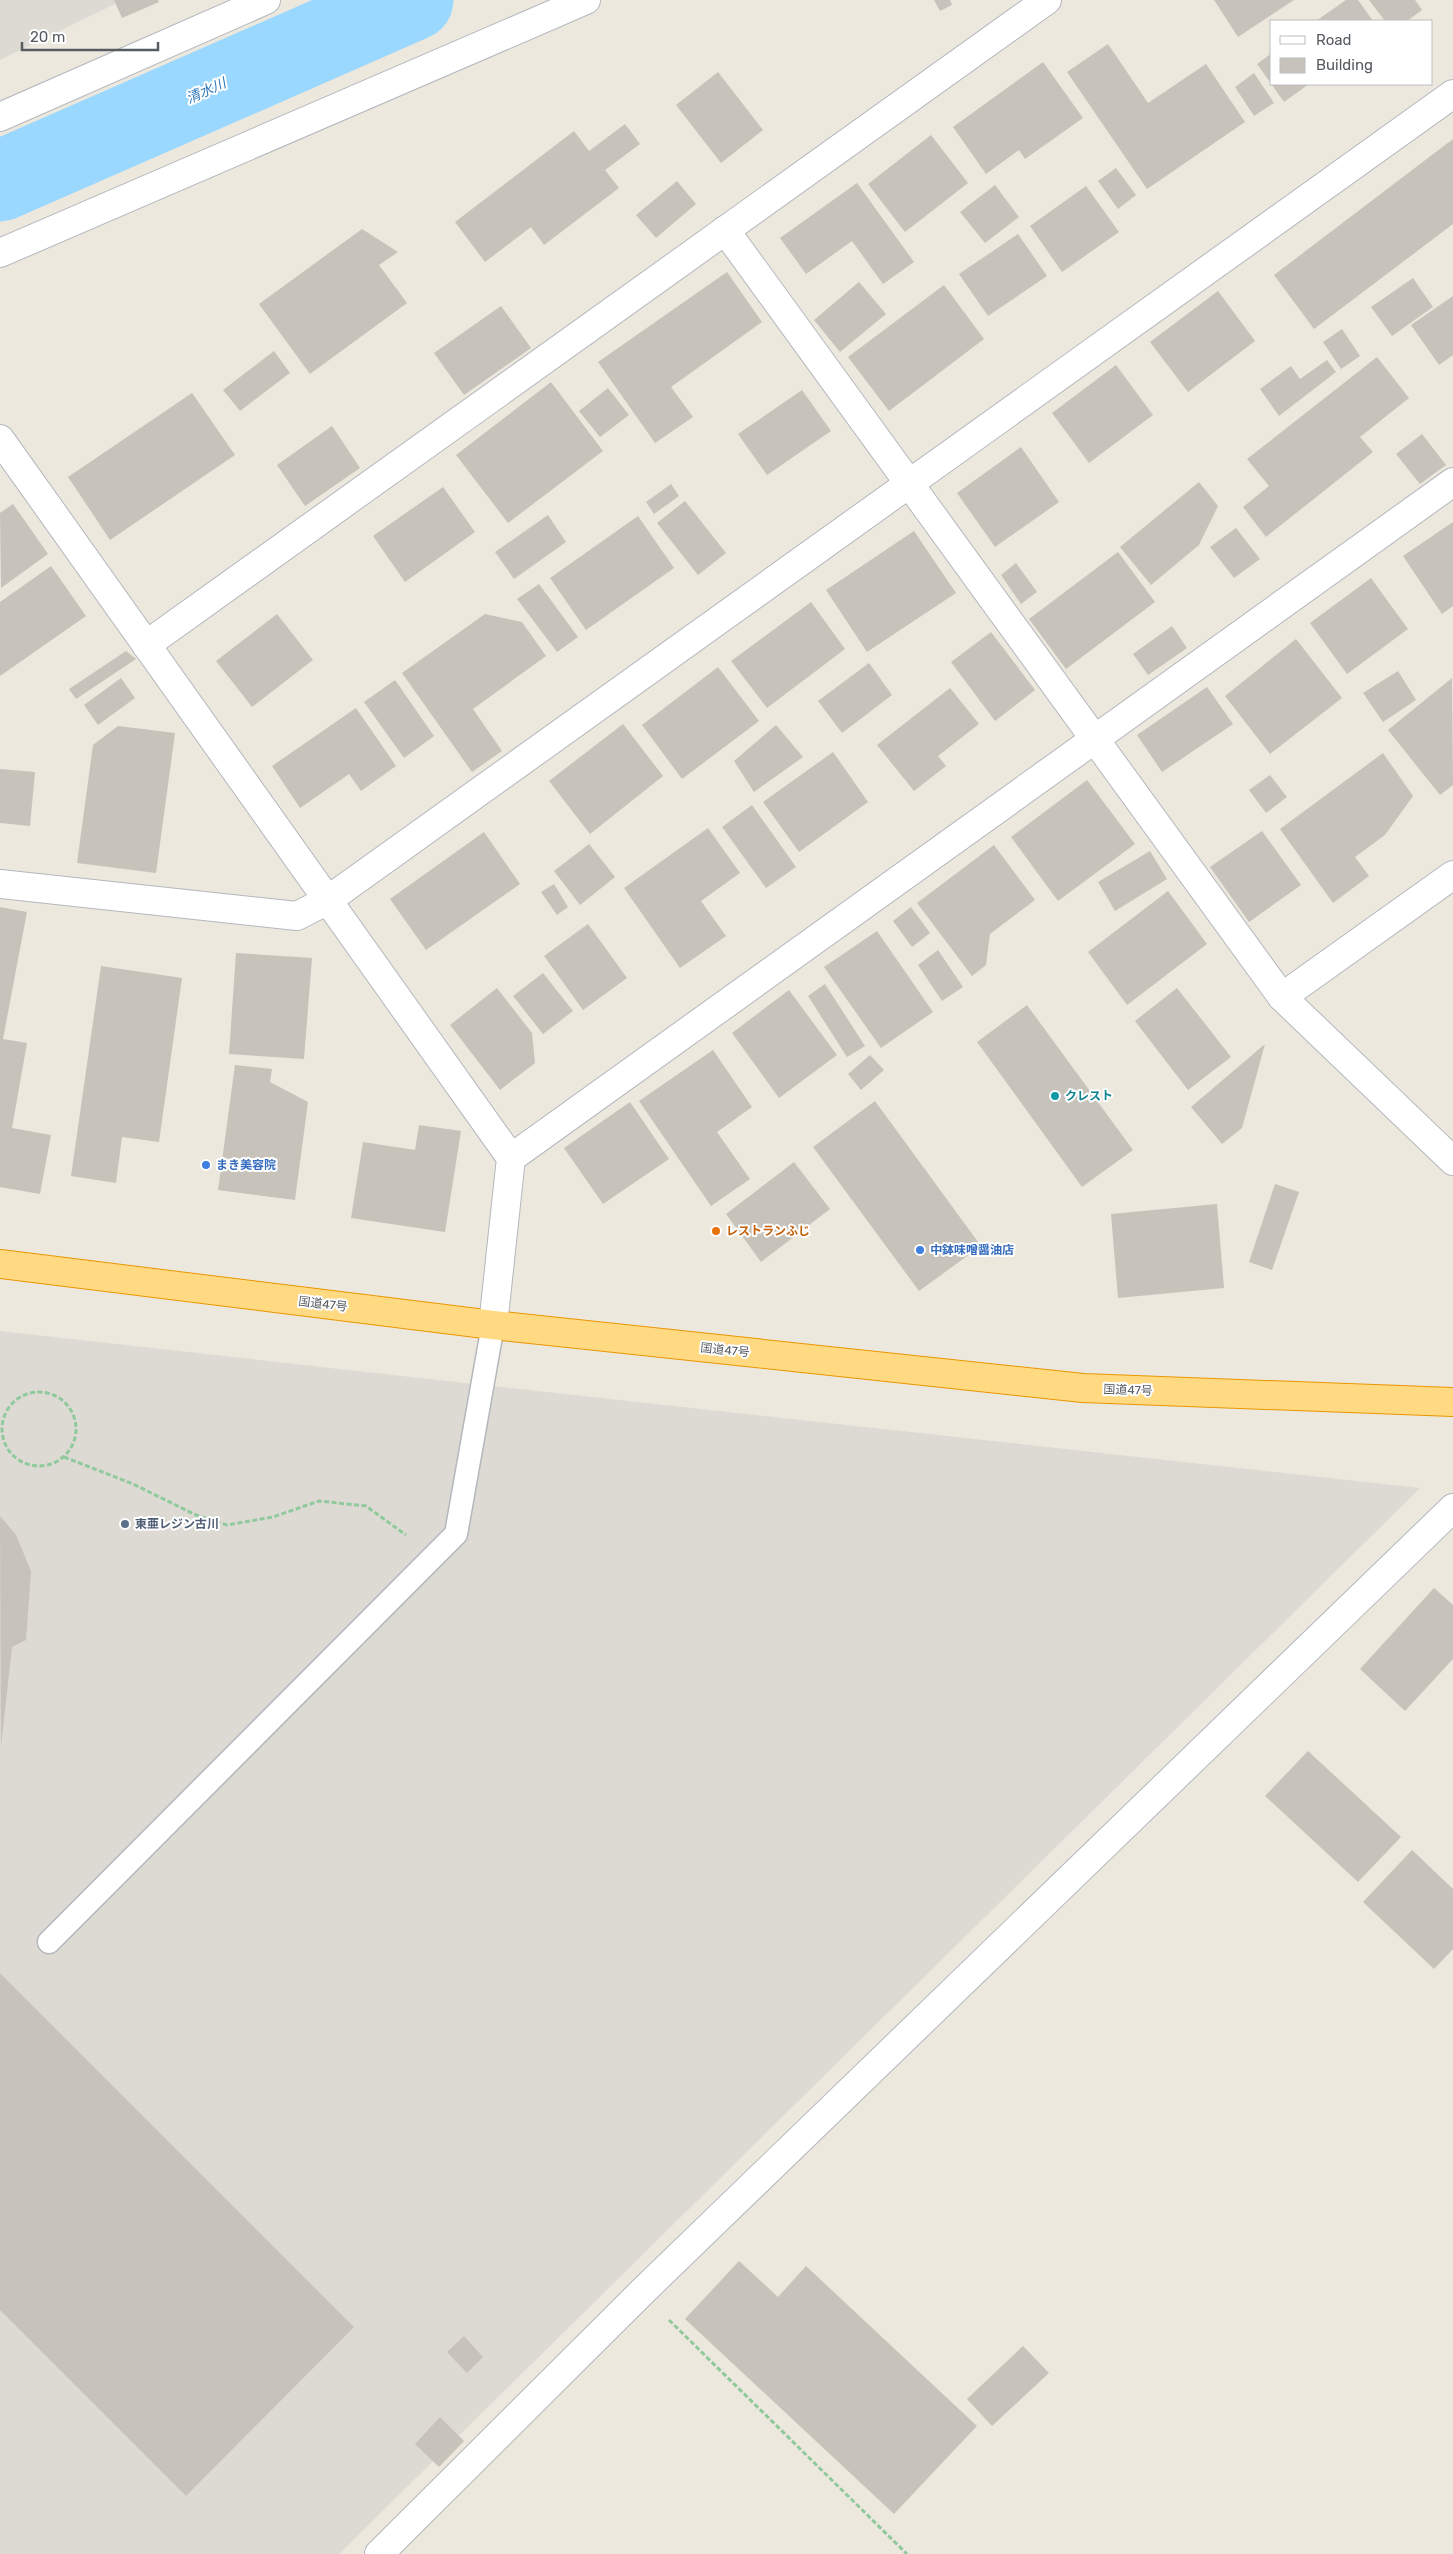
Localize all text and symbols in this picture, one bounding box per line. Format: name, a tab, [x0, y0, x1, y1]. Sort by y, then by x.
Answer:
scale bar	[22, 20, 159, 52]
legend	[1270, 20, 1433, 85]
text: 20 m	[30, 28, 65, 46]
text: Road	[1316, 31, 1352, 49]
text: Building	[1316, 56, 1373, 74]
water label: 清水川	[183, 74, 230, 107]
place label: クレスト	[1065, 1089, 1113, 1103]
marker: クレスト	[1049, 1090, 1061, 1102]
place label: まき美容院	[216, 1158, 276, 1172]
marker: まき美容院	[200, 1159, 212, 1171]
place label: レストランふじ	[726, 1224, 810, 1238]
marker: レストランふじ	[710, 1225, 722, 1237]
place label: 中鉢味噌醤油店	[930, 1243, 1014, 1257]
marker: 中鉢味噌醤油店	[914, 1244, 926, 1256]
street label: 国道47号	[298, 1294, 348, 1314]
street label: 国道47号	[700, 1340, 750, 1360]
street label: 国道47号	[1103, 1382, 1153, 1398]
place label: 東亜レジン古川	[135, 1517, 219, 1531]
marker: 東亜レジン古川	[119, 1518, 131, 1530]

